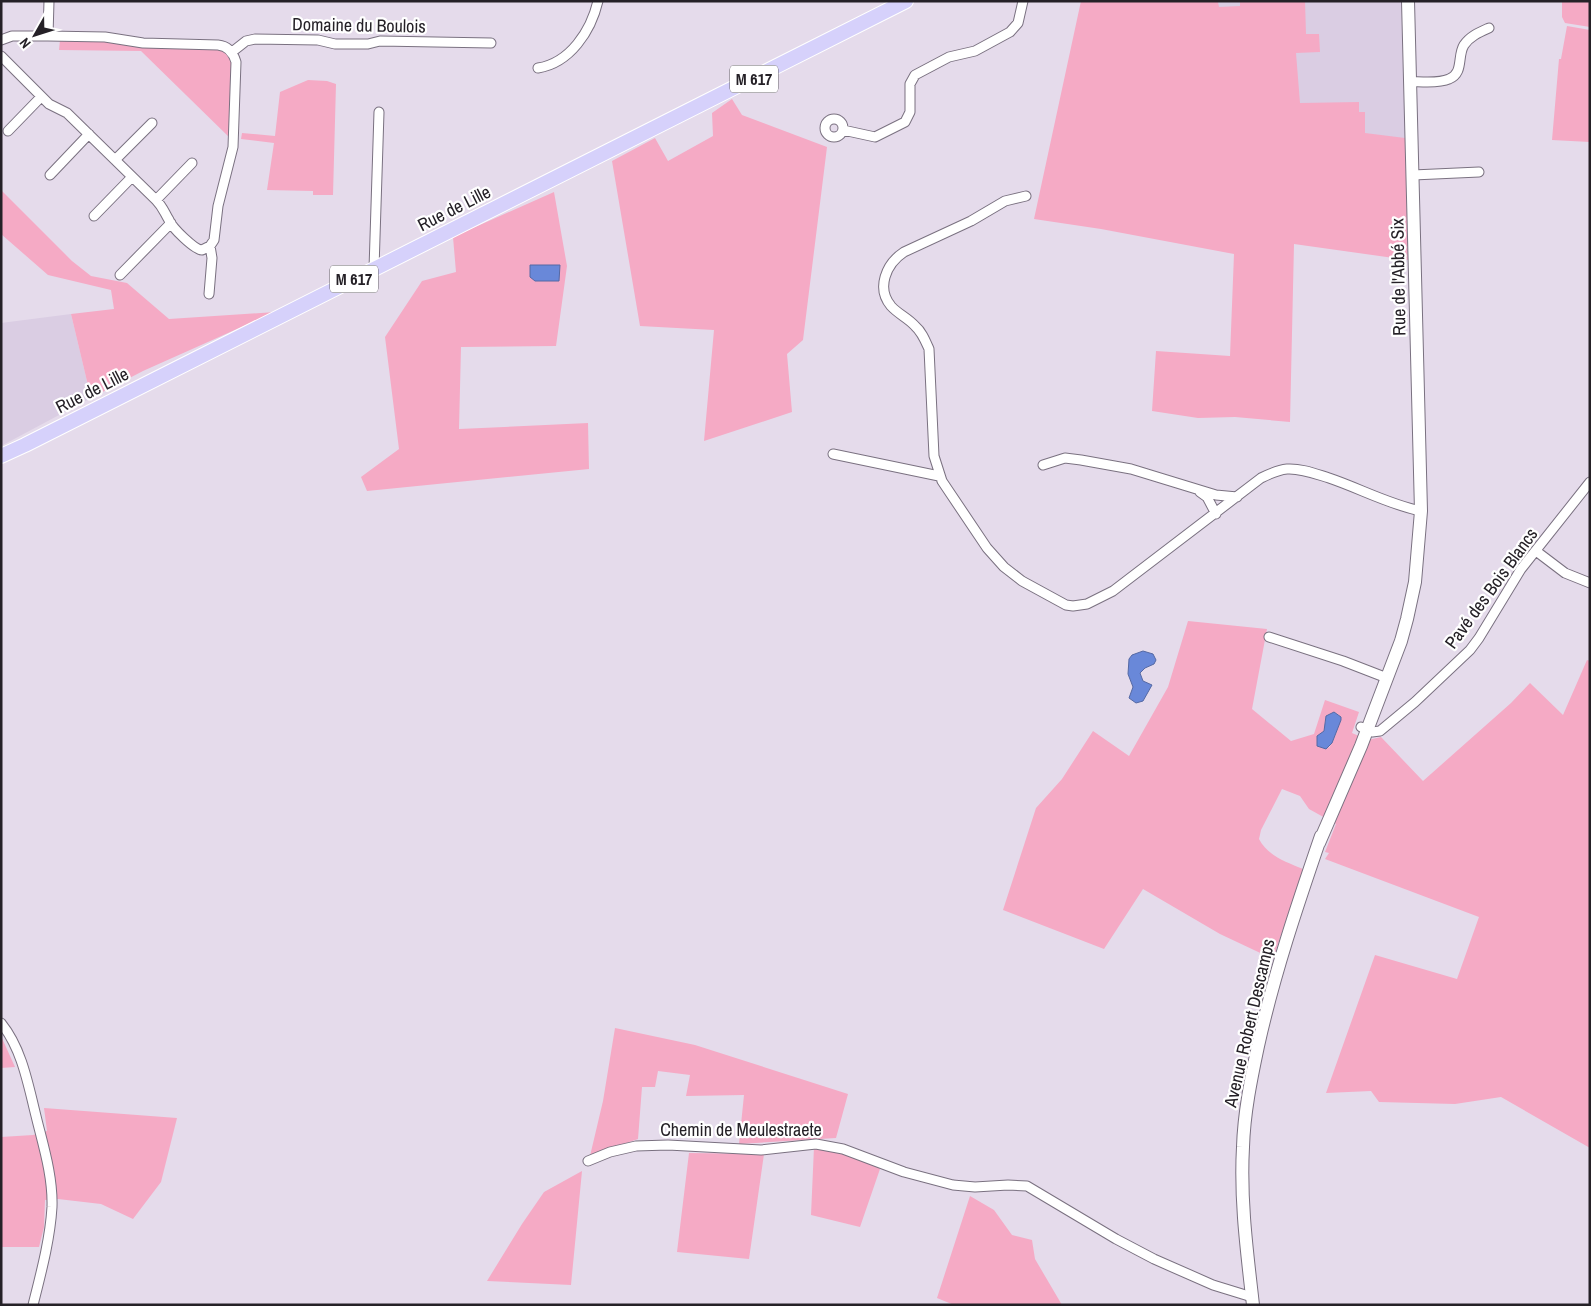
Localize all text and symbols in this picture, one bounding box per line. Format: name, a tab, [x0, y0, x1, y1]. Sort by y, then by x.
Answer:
north arrow	[10, 10, 60, 60]
street label: Domaine du Boulois	[292, 11, 426, 39]
text: N	[15, 34, 35, 52]
road number: M 617	[730, 66, 778, 92]
street label: Rue de Lille	[413, 179, 495, 237]
street label: Rue de l'Abbé Six	[1384, 217, 1412, 336]
road number: M 617	[330, 266, 378, 292]
street label: Rue de Lille	[51, 361, 133, 419]
street label: Pavé des Bois Blancs	[1439, 523, 1543, 653]
street label: Avenue Robert Descamps	[1217, 936, 1281, 1111]
street label: Chemin de Meulestraete	[660, 1117, 822, 1142]

